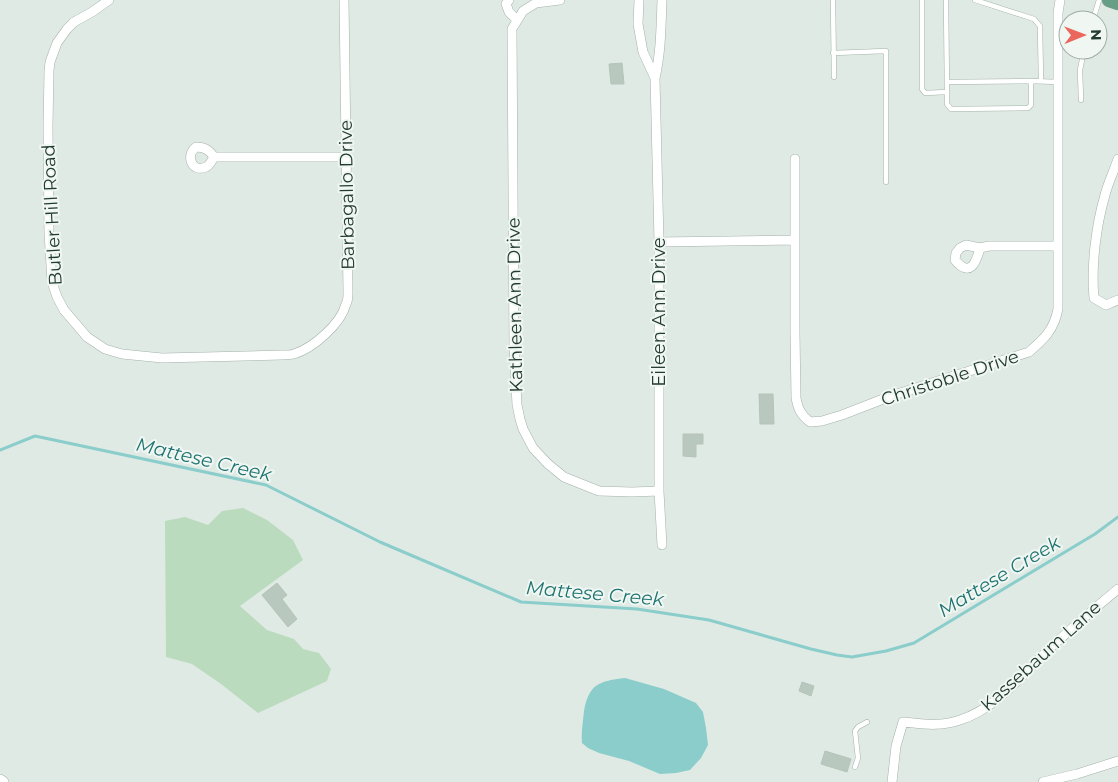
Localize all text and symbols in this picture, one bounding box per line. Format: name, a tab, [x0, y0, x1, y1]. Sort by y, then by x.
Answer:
north arrow	[1058, 10, 1108, 60]
text: N	[1087, 29, 1105, 41]
street label: Barbagallo Drive	[335, 120, 359, 270]
street label: Butler Hill Road	[37, 144, 67, 286]
street label: Kathleen Ann Drive	[502, 217, 528, 393]
street label: Eileen Ann Drive	[648, 237, 670, 387]
street label: Christoble Drive	[878, 345, 1022, 411]
water label: Mattese Creek	[134, 433, 275, 486]
water label: Mattese Creek	[934, 531, 1065, 622]
water label: Mattese Creek	[525, 576, 666, 611]
street label: Kassebaum Lane	[976, 596, 1106, 716]

